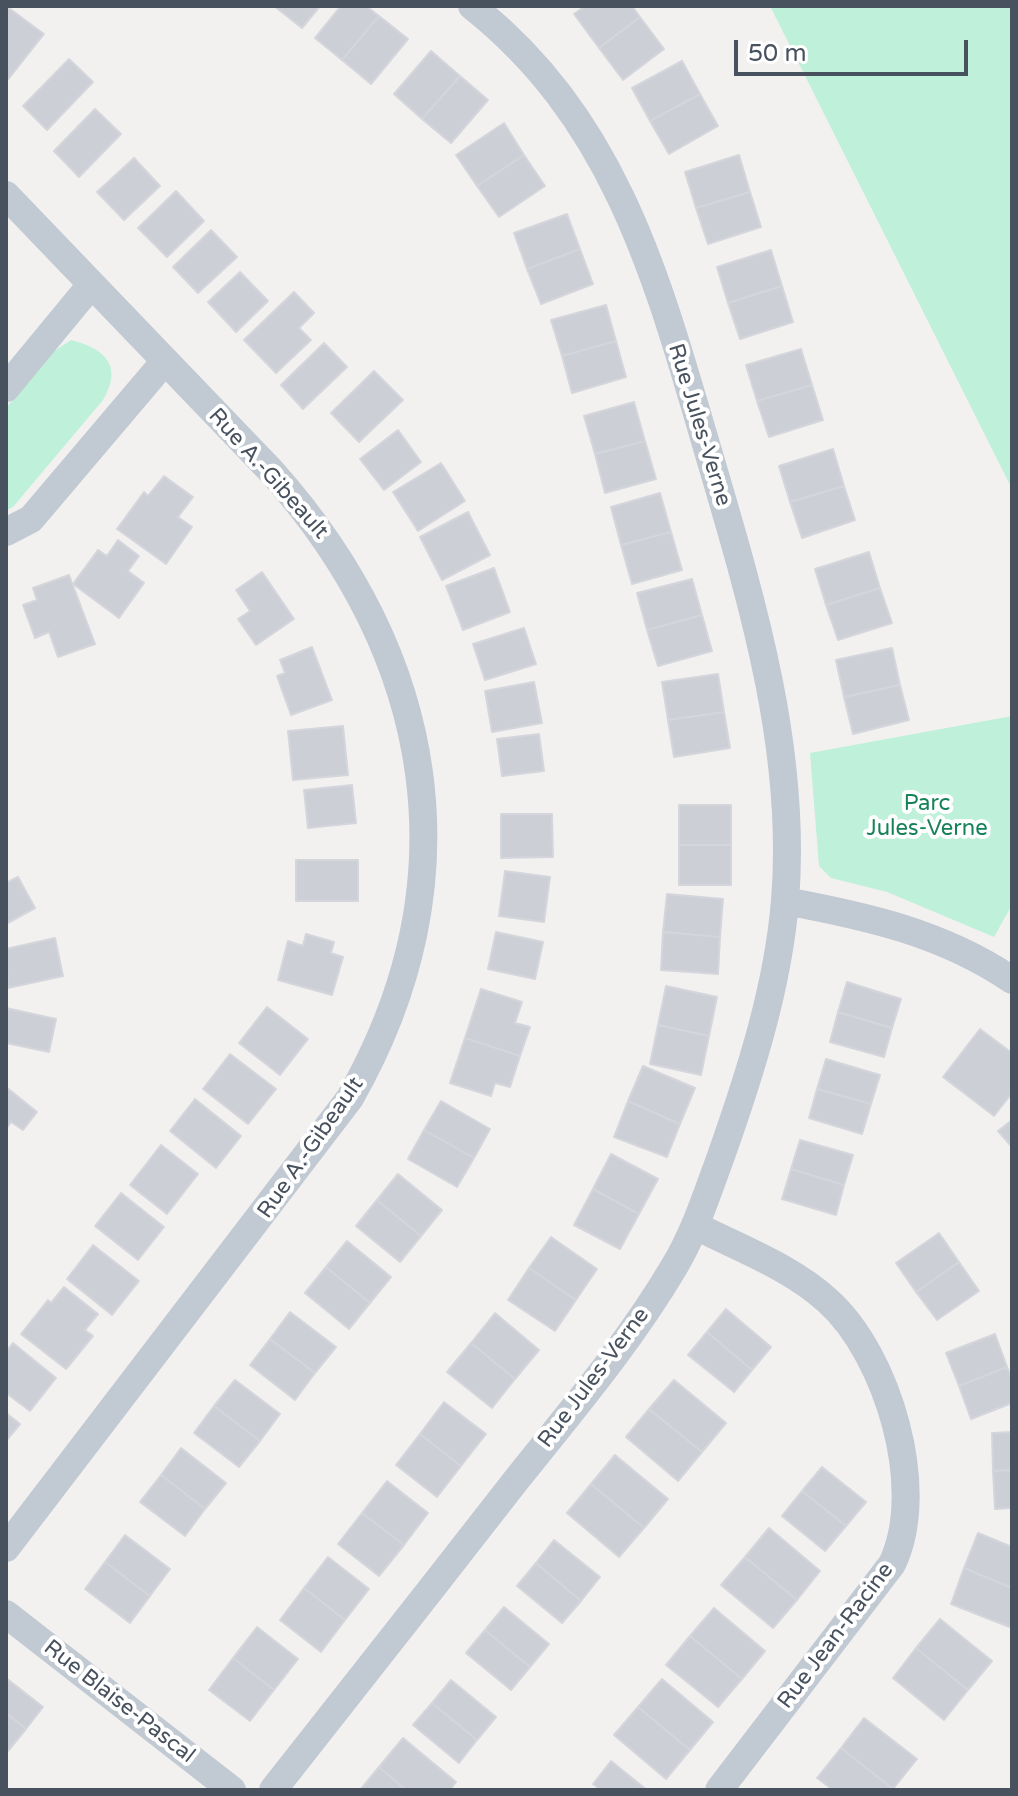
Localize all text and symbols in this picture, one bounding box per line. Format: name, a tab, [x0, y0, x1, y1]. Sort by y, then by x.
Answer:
scale bar	[738, 24, 972, 74]
text: 50 m	[748, 39, 806, 68]
street label: Rue Jules-Verne	[662, 341, 736, 509]
street label: Rue A.-Gibeault	[203, 403, 333, 545]
park label: Parc Jules-Verne	[866, 791, 988, 842]
street label: Rue A.-Gibeault	[252, 1072, 370, 1224]
street label: Rue Jules-Verne	[533, 1303, 655, 1453]
street label: Rue Jean-Racine	[773, 1558, 899, 1714]
street label: Rue Blaise-Pascal	[38, 1635, 200, 1769]

